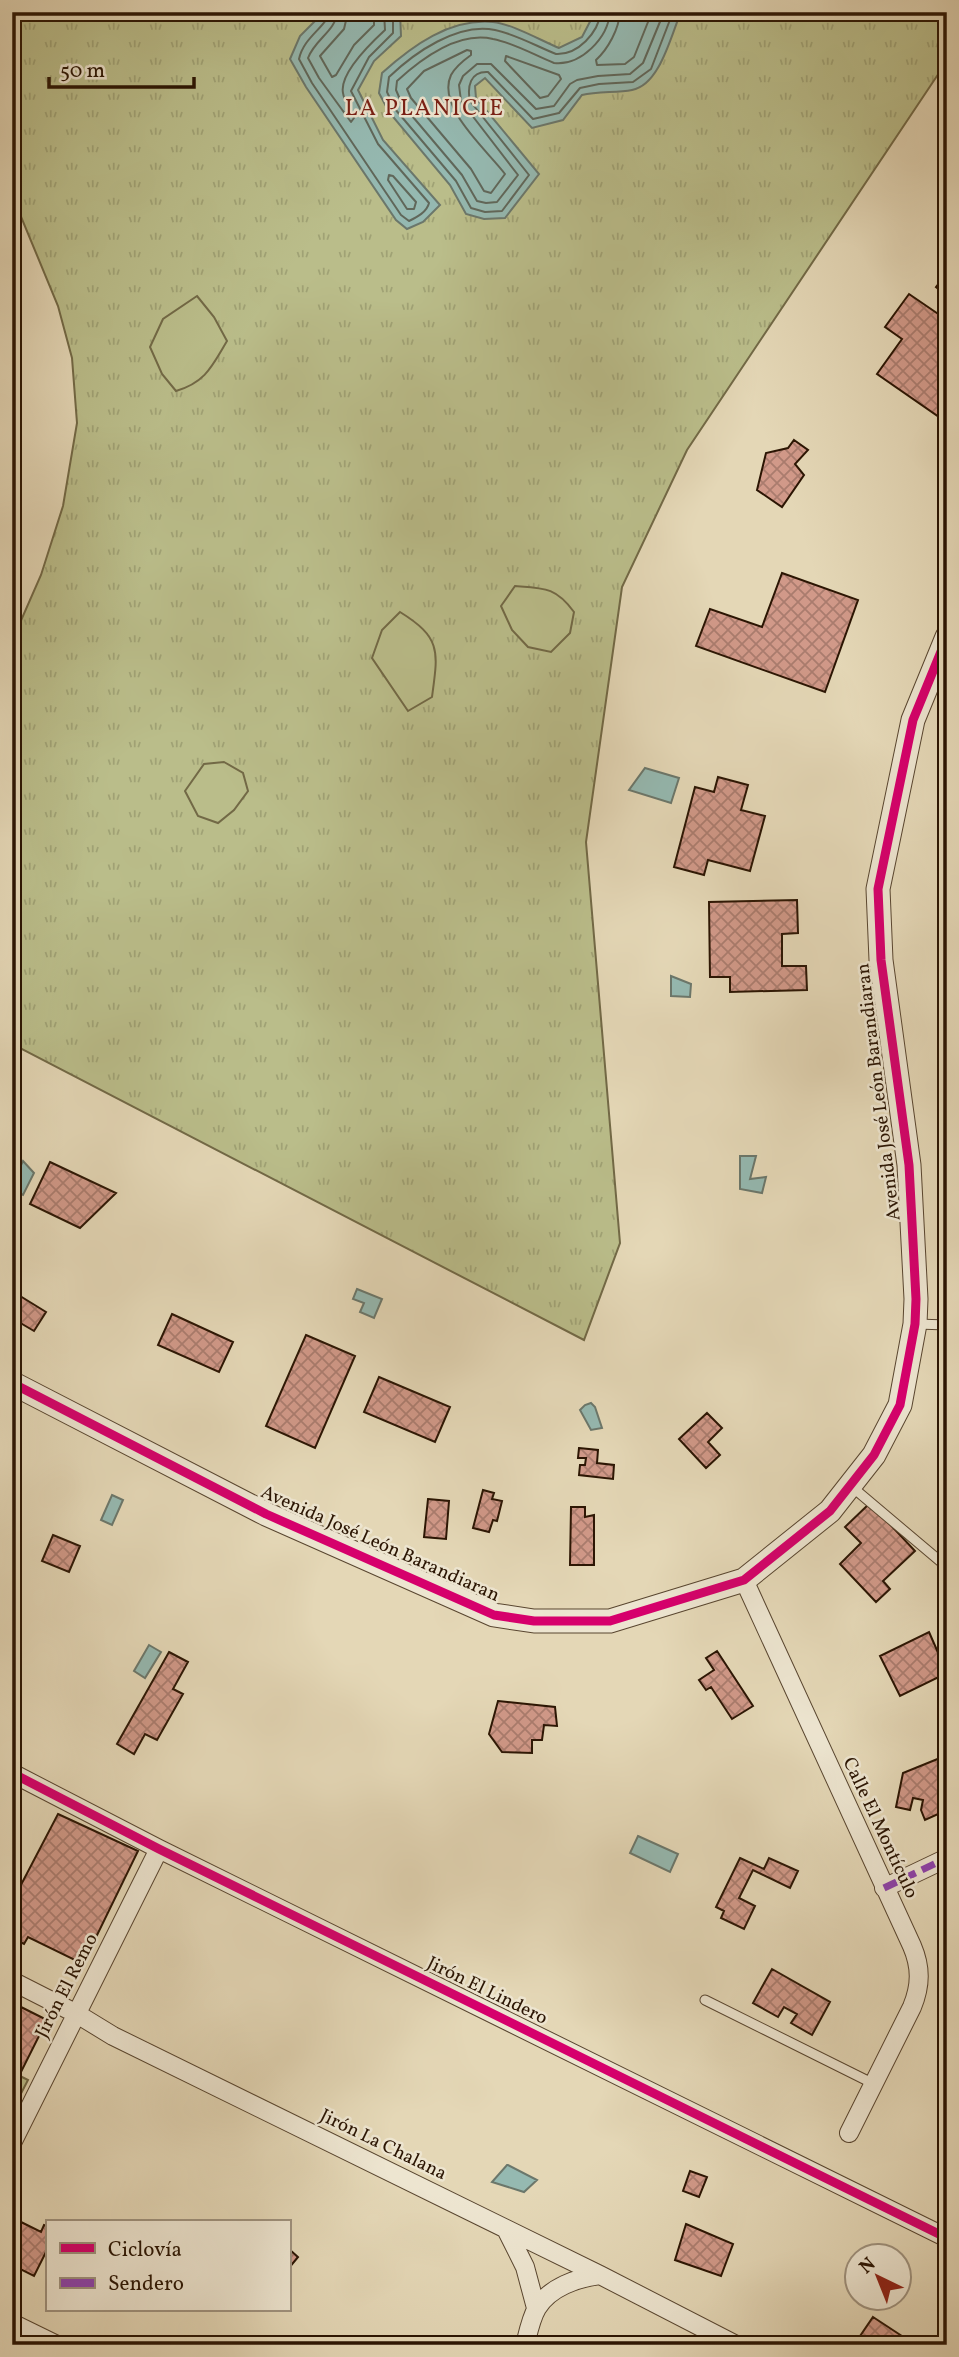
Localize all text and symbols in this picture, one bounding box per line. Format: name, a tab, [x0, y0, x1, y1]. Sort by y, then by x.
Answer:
scale bar	[49, 46, 194, 90]
text: 50 m	[60, 57, 105, 86]
district label: LA PLANICIE	[345, 93, 505, 125]
street label: Avenida José León Barandiaran	[850, 962, 908, 1222]
street label: Avenida José León Barandiaran	[256, 1479, 504, 1609]
street label: Calle El Montículo	[836, 1753, 924, 1903]
street label: Jirón El Remo	[29, 1929, 105, 2043]
street label: Jirón El Lindero	[422, 1950, 552, 2032]
street label: Jirón La Chalana	[315, 2103, 451, 2187]
legend	[46, 2220, 290, 2312]
text: Ciclovía	[108, 2236, 182, 2265]
north arrow	[844, 2242, 914, 2312]
text: N	[854, 2252, 882, 2280]
text: Sendero	[108, 2270, 184, 2299]

